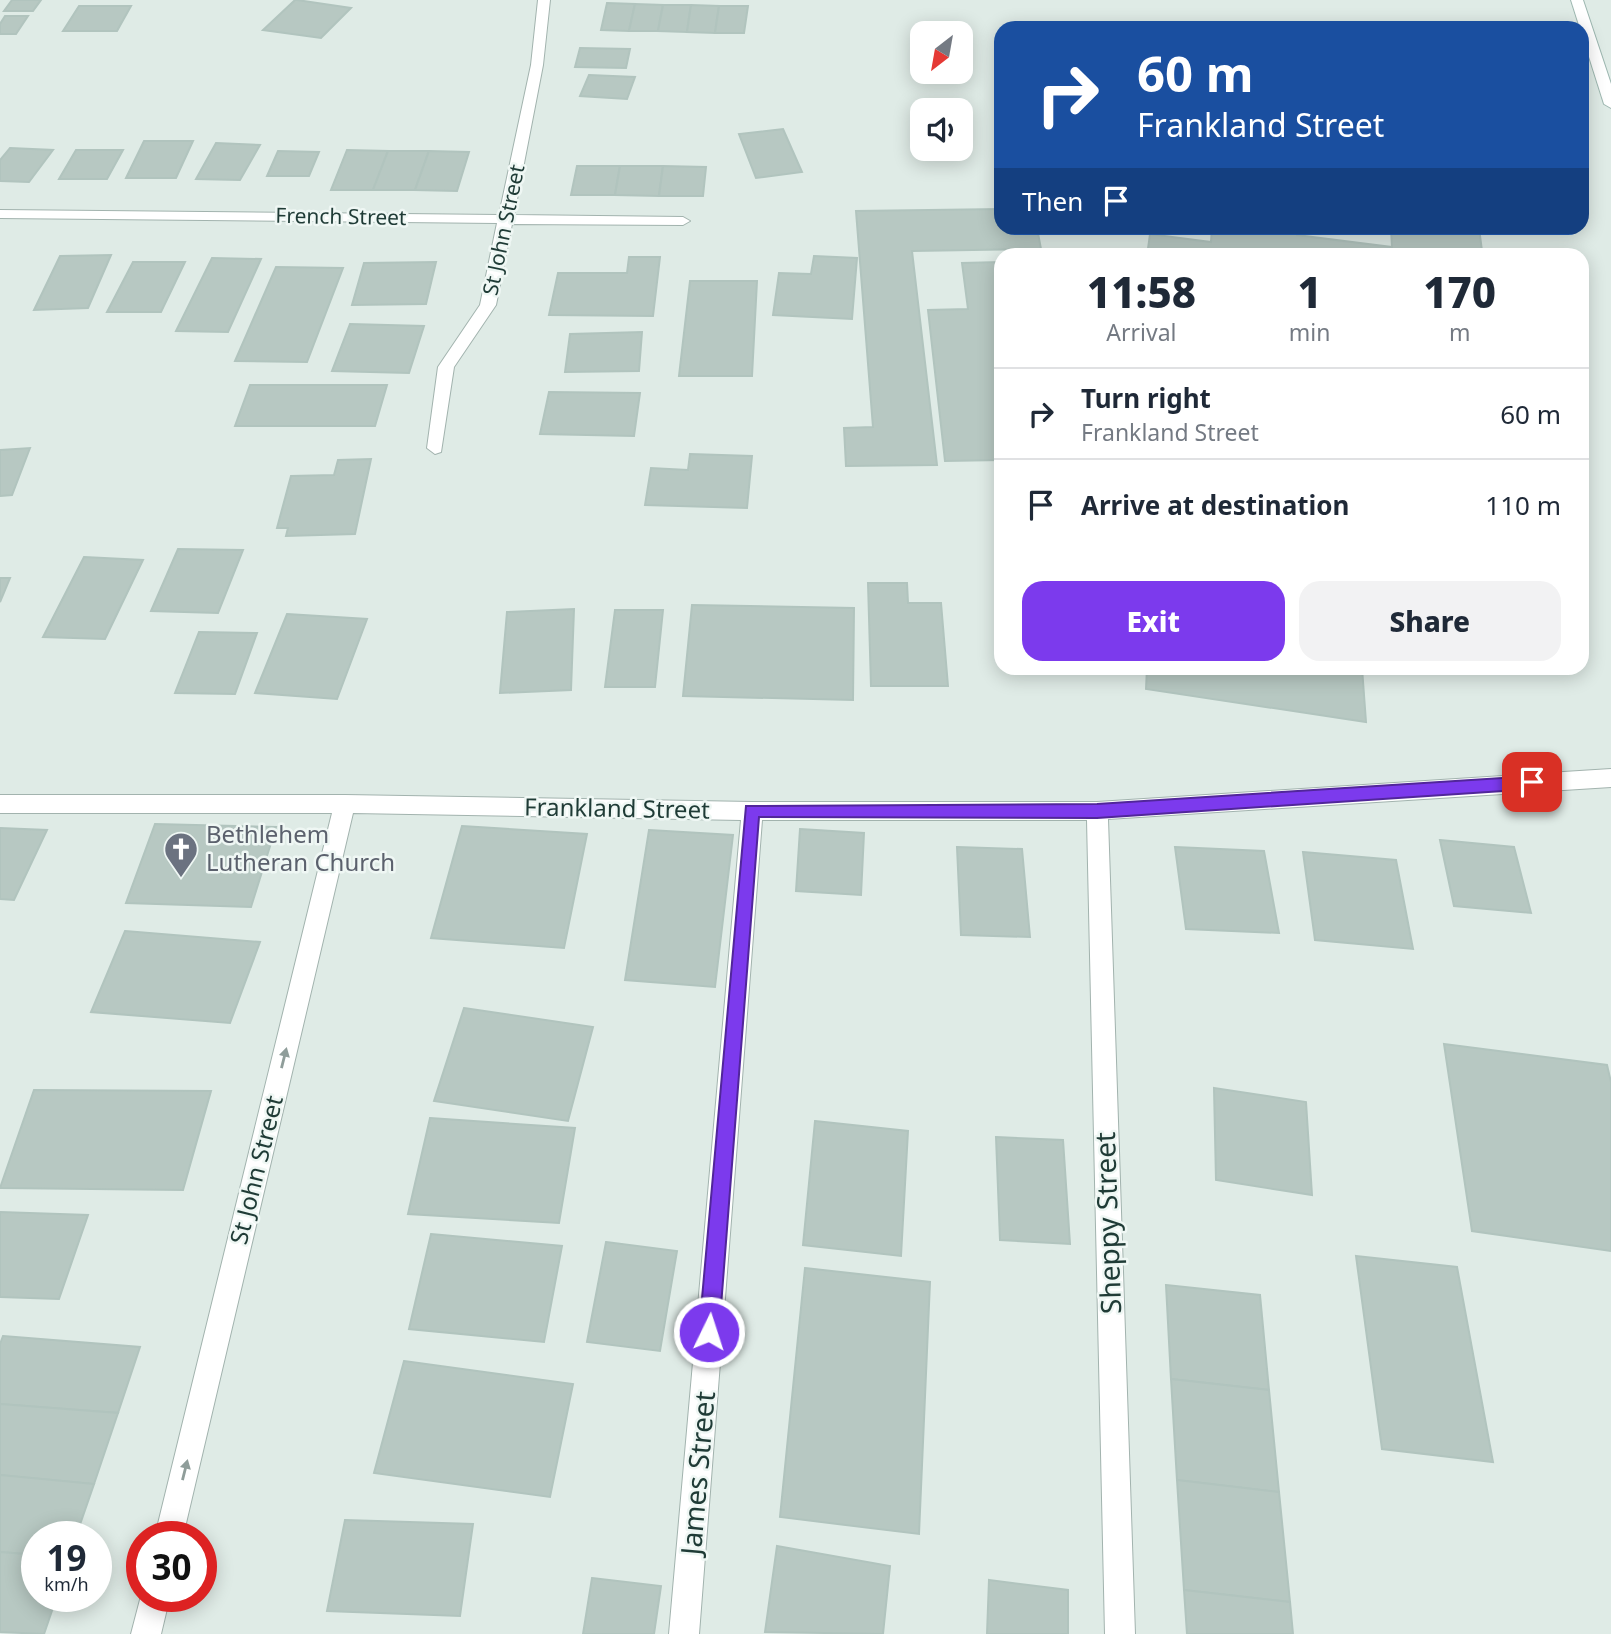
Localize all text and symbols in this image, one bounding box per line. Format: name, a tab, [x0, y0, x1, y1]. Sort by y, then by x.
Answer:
north arrow	[910, 21, 973, 84]
map controls	[910, 21, 973, 161]
text: 60 m	[1137, 40, 1254, 106]
icon: right	[1022, 49, 1113, 140]
button: sound	[910, 98, 973, 161]
text: Frankland Street	[1137, 103, 1384, 146]
street label: St John Street	[475, 161, 531, 298]
icon: arrive	[1097, 182, 1135, 220]
text: Then	[1022, 183, 1083, 219]
street label: French Street	[275, 201, 407, 231]
text: 11:58	[1087, 263, 1196, 320]
text: 1	[1297, 263, 1322, 320]
text: 170	[1423, 263, 1496, 320]
text: Arrival	[1106, 316, 1176, 348]
text: min	[1289, 316, 1330, 348]
text: m	[1449, 316, 1470, 348]
text: Turn right	[1081, 380, 1211, 416]
icon: right	[1022, 395, 1060, 433]
text: 60 m	[1500, 396, 1561, 432]
text: Frankland Street	[1081, 416, 1259, 448]
icon: arrive	[1022, 486, 1060, 524]
text: Arrive at destination	[1081, 487, 1350, 523]
text: 110 m	[1485, 487, 1561, 523]
button: Exit	[1022, 581, 1285, 661]
button: Share	[1299, 581, 1561, 661]
pin	[1502, 752, 1562, 812]
icon: arrive	[1513, 763, 1551, 801]
street label: Frankland Street	[524, 789, 710, 826]
place label: Bethlehem Lutheran Church	[206, 817, 395, 878]
church icon: Bethlehem Lutheran Church	[162, 830, 200, 879]
one-way arrow	[279, 1047, 290, 1069]
street label: St John Street	[221, 1092, 290, 1247]
street label: Sheppy Street	[1085, 1131, 1129, 1315]
position arrow	[672, 1295, 746, 1369]
street label: James Street	[671, 1389, 723, 1559]
one-way arrow	[180, 1459, 191, 1481]
speed limit sign: 30	[126, 1521, 217, 1612]
text: 19	[46, 1534, 87, 1581]
text: km/h	[44, 1572, 89, 1596]

